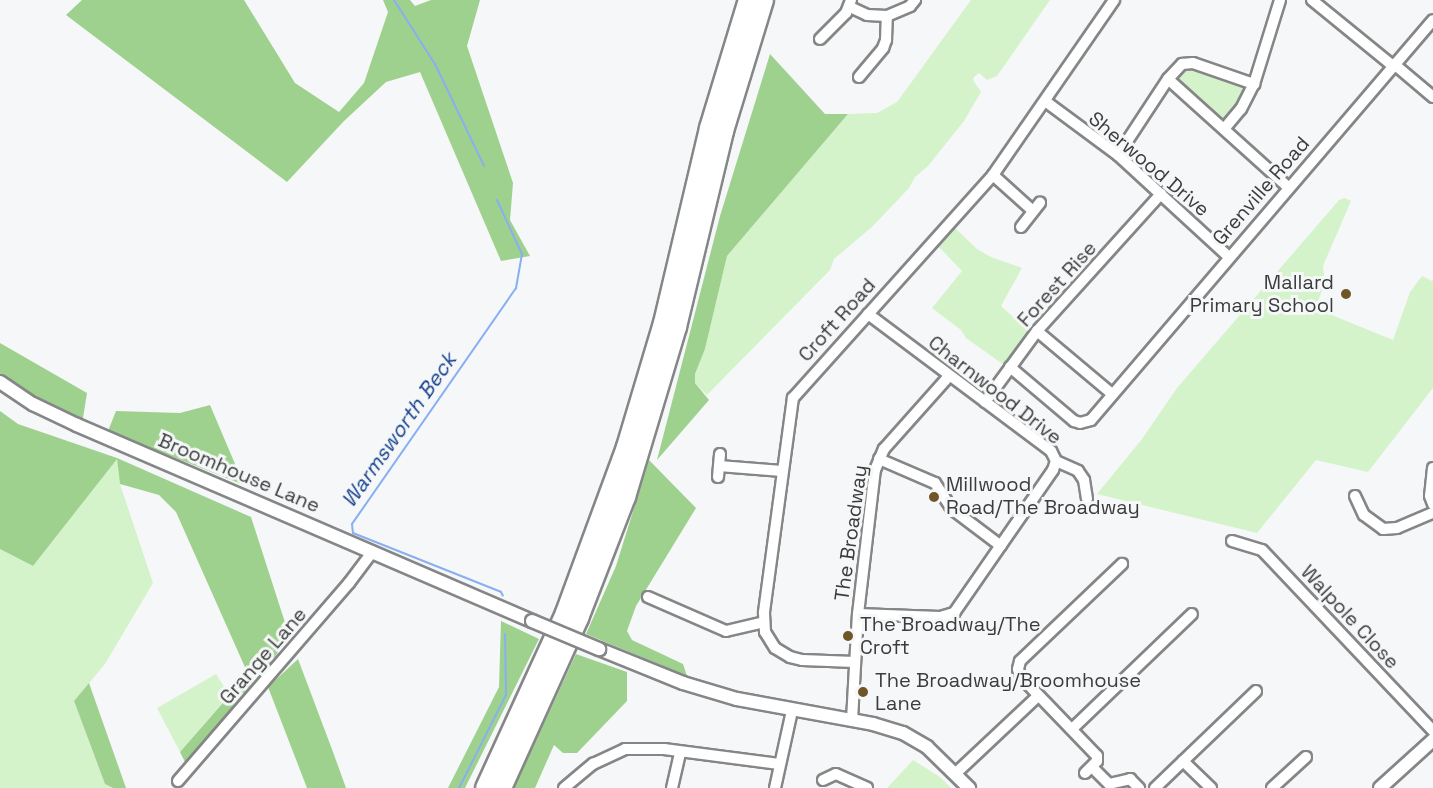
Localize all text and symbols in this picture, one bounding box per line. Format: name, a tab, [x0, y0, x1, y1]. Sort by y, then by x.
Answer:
street label: Sherwood Drive	[1084, 106, 1214, 222]
street label: Grenville Road	[1207, 132, 1315, 250]
street label: Forest Rise	[1012, 236, 1102, 332]
place label: Mallard Primary School	[1190, 270, 1334, 317]
street label: Croft Road	[793, 273, 881, 367]
marker: Mallard Primary School	[1339, 287, 1353, 301]
street label: Charnwood Drive	[923, 330, 1067, 450]
water label: Warmsworth Beck	[336, 348, 462, 512]
street label: Broomhouse Lane	[155, 428, 323, 518]
street label: The Broadway	[830, 463, 872, 603]
place label: Millwood Road/The Broadway	[946, 473, 1140, 520]
marker: Millwood Road/The Broadway	[927, 490, 941, 504]
street label: Walpole Close	[1296, 560, 1404, 674]
street label: Grange Lane	[214, 603, 312, 709]
place label: The Broadway/The Croft	[860, 612, 1041, 659]
marker: The Broadway/The Croft	[841, 629, 855, 643]
place label: The Broadway/Broomhouse Lane	[875, 668, 1141, 715]
marker: The Broadway/Broomhouse Lane	[856, 685, 870, 699]

